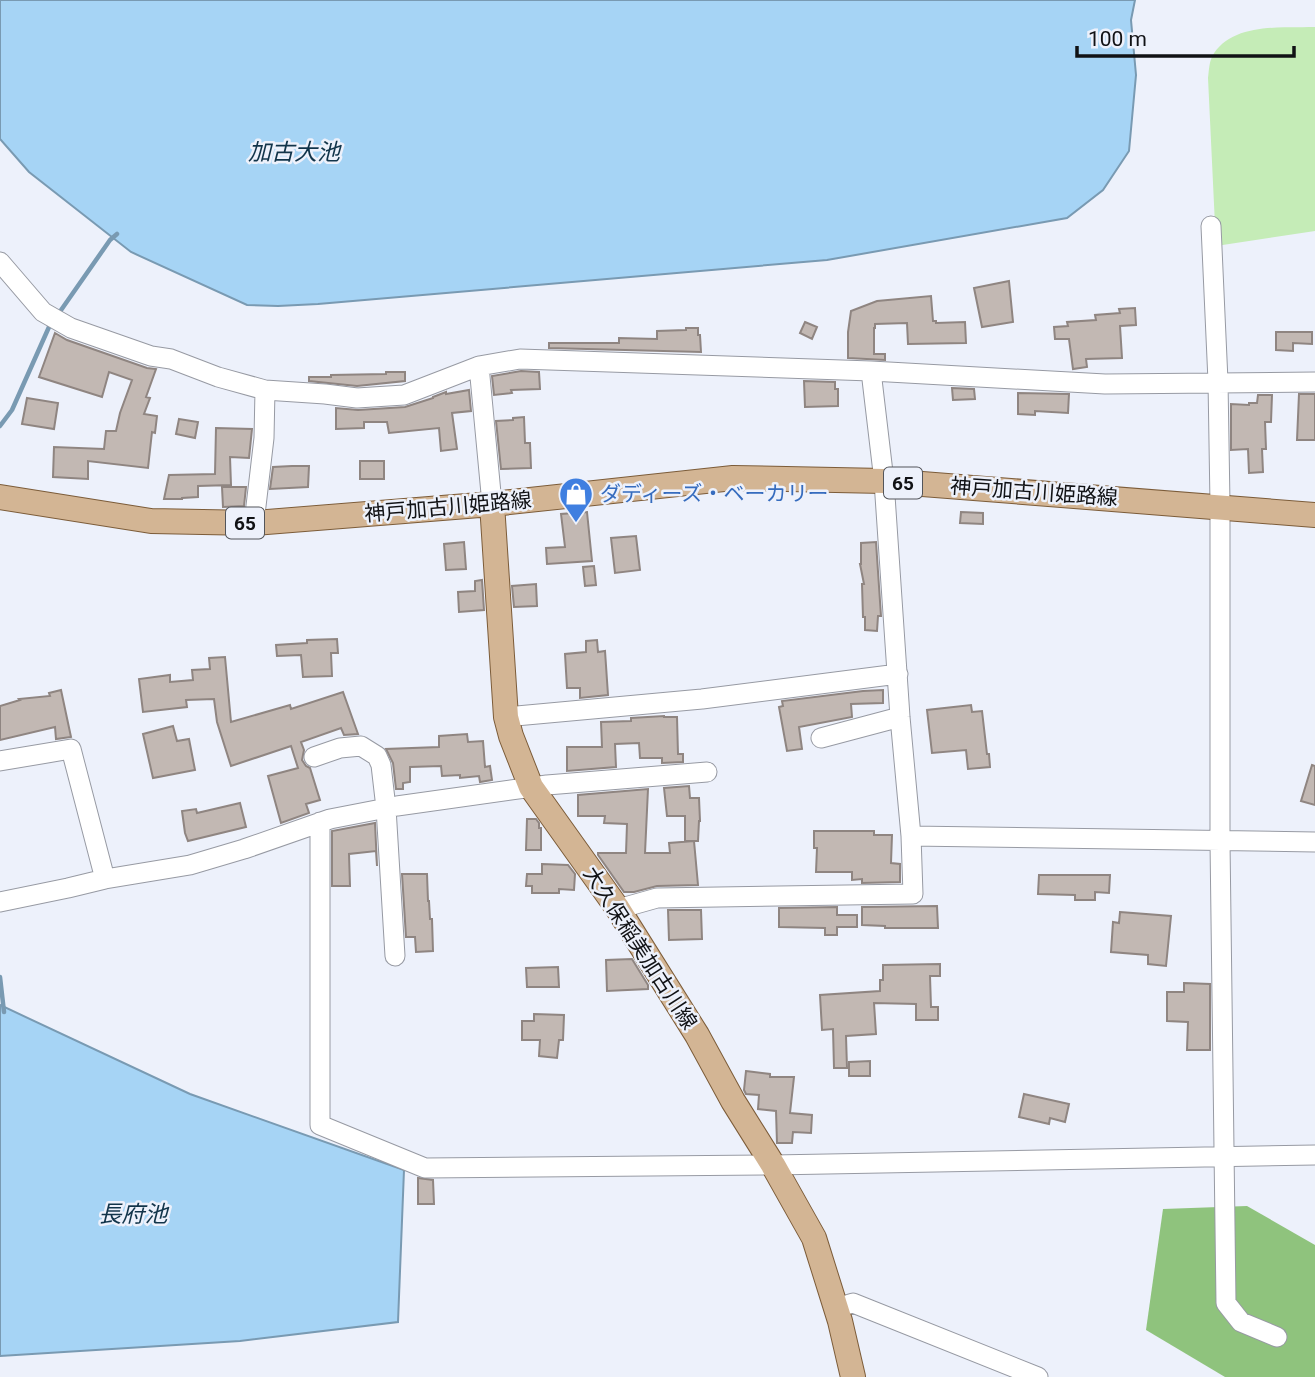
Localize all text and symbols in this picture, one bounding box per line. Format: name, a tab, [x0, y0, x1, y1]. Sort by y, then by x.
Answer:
scale bar	[1077, 14, 1294, 58]
text: 100 m	[1088, 27, 1147, 51]
water label: 加古大池	[248, 139, 342, 166]
road number: 65	[884, 468, 922, 498]
street label: 神戸加古川姫路線	[949, 474, 1119, 510]
shop icon: ダディーズ・ベーカリー	[557, 475, 595, 524]
place label: ダディーズ・ベーカリー	[600, 482, 828, 506]
street label: 神戸加古川姫路線	[363, 488, 533, 526]
road number: 65	[226, 508, 264, 538]
street label: 大久保稲美加古川線	[578, 862, 702, 1034]
water label: 長府池	[99, 1201, 170, 1228]

